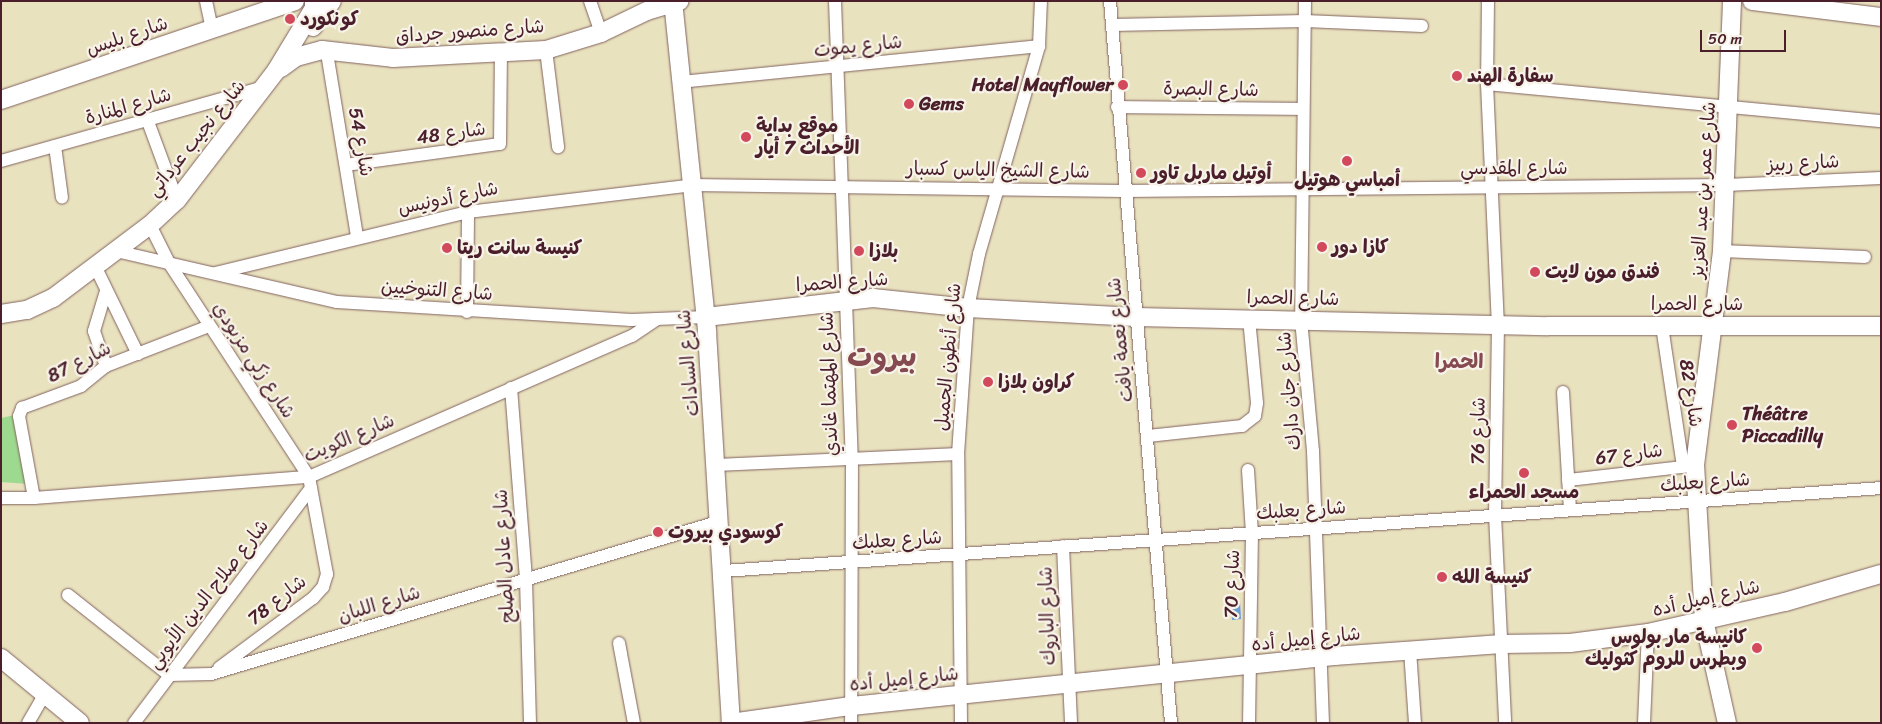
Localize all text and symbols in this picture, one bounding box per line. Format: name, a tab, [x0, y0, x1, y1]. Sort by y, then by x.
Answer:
place label: كونكورد	[300, 8, 359, 30]
street label: شارع بليس	[83, 11, 171, 61]
marker: كونكورد	[284, 13, 296, 25]
street label: شارع منصور جرداق	[395, 14, 545, 48]
scale bar	[1702, 20, 1788, 52]
text: 50 m	[1708, 26, 1742, 52]
street label: شارع يموت	[813, 30, 903, 62]
place label: سفارة الهند	[1467, 65, 1554, 87]
marker: سفارة الهند	[1451, 70, 1463, 82]
place label: Hotel Mayflower	[973, 74, 1113, 96]
street label: شارع نجيب عرداتي	[142, 75, 250, 201]
street label: شارع البصرة	[1163, 77, 1259, 101]
marker: Hotel Mayflower	[1117, 79, 1129, 91]
street label: شارع المنارة	[82, 83, 174, 129]
place label: Gems	[919, 93, 964, 115]
marker: Gems	[903, 98, 915, 110]
street label: شارع عمر بن عبد العزيز	[1685, 101, 1721, 279]
street label: شارع 54	[344, 106, 378, 178]
place label: موقع بداية الأحداث 7 أيار	[756, 115, 859, 159]
street label: شارع 48	[415, 117, 487, 149]
marker: موقع بداية الأحداث 7 أيار	[740, 131, 752, 143]
street label: شارع ربيز	[1766, 150, 1840, 176]
marker: أمباسي هوتيل	[1341, 155, 1353, 167]
street label: شارع الشيخ الياس كسبار	[906, 157, 1090, 183]
street label: شارع المقدسي	[1460, 157, 1568, 179]
place label: أوتيل ماربل تاور	[1151, 162, 1271, 184]
marker: أوتيل ماربل تاور	[1135, 167, 1147, 179]
place label: أمباسي هوتيل	[1294, 169, 1400, 191]
street label: شارع أدونيس	[396, 176, 500, 220]
place label: كازا دور	[1332, 236, 1389, 258]
place label: كنيسة سانت ريتا	[457, 237, 582, 259]
place label: بلازا	[869, 240, 898, 262]
marker: كازا دور	[1316, 241, 1328, 253]
marker: كنيسة سانت ريتا	[441, 242, 453, 254]
marker: بلازا	[853, 245, 865, 257]
place label: فندق مون لايت	[1545, 261, 1660, 283]
marker: فندق مون لايت	[1529, 266, 1541, 278]
street label: شارع الحمرا	[795, 267, 889, 297]
street label: شارع التنوخيين	[380, 275, 494, 305]
street label: شارع نعمة يافت	[1102, 277, 1138, 403]
street label: شارع أنطون الجميل	[930, 282, 966, 432]
street label: شارع الحمرا	[1247, 286, 1339, 310]
street label: شارع الحمرا	[1651, 293, 1743, 315]
street label: شارع زكي مزبودي	[208, 297, 300, 423]
street label: شارع السادات	[672, 309, 704, 417]
street label: شارع المهتما غاندي	[815, 311, 843, 457]
street label: شارع جان دارك	[1272, 331, 1306, 451]
street label: شارع 87	[43, 336, 115, 388]
district label: بيروت	[847, 340, 917, 374]
district label: الحمرا	[1435, 349, 1483, 373]
street label: شارع 82	[1674, 357, 1708, 429]
place label: كراون بلازا	[998, 371, 1074, 393]
marker: كراون بلازا	[982, 376, 994, 388]
street label: شارع 76	[1466, 397, 1490, 465]
place label: Théâtre Piccadilly	[1742, 403, 1823, 447]
street label: شارع الكويت	[300, 409, 398, 467]
marker: Théâtre Piccadilly	[1726, 419, 1738, 431]
street label: شارع 67	[1594, 439, 1664, 469]
marker: مسجد الحمراء	[1518, 467, 1530, 479]
street label: شارع بعلبك	[1659, 467, 1751, 497]
place label: مسجد الحمراء	[1469, 481, 1579, 503]
street label: شارع عادل الصلح	[489, 488, 519, 624]
street label: شارع بعلبك	[1255, 495, 1347, 525]
street label: شارع صلاح الدين الأيوبي	[143, 515, 273, 673]
place label: كوسودي بيروت	[668, 521, 784, 543]
street label: شارع بعلبك	[851, 525, 943, 555]
marker: كوسودي بيروت	[652, 526, 664, 538]
street label: شارع 70	[1219, 549, 1245, 619]
street label: شارع الباروك	[1034, 566, 1060, 666]
place label: كنيسة الله	[1452, 566, 1532, 588]
street label: شارع 78	[243, 570, 311, 630]
marker: كنيسة الله	[1436, 571, 1448, 583]
street label: شارع إميل أده	[1650, 575, 1762, 621]
street label: شارع اللبان	[335, 581, 423, 627]
street label: شارع إميل أده	[1250, 622, 1362, 656]
place label: كانيسة مار بولوس وبطرس للروم كثوليك	[1585, 626, 1747, 670]
marker: كانيسة مار بولوس وبطرس للروم كثوليك	[1751, 642, 1763, 654]
street label: شارع إميل أده	[848, 662, 960, 696]

